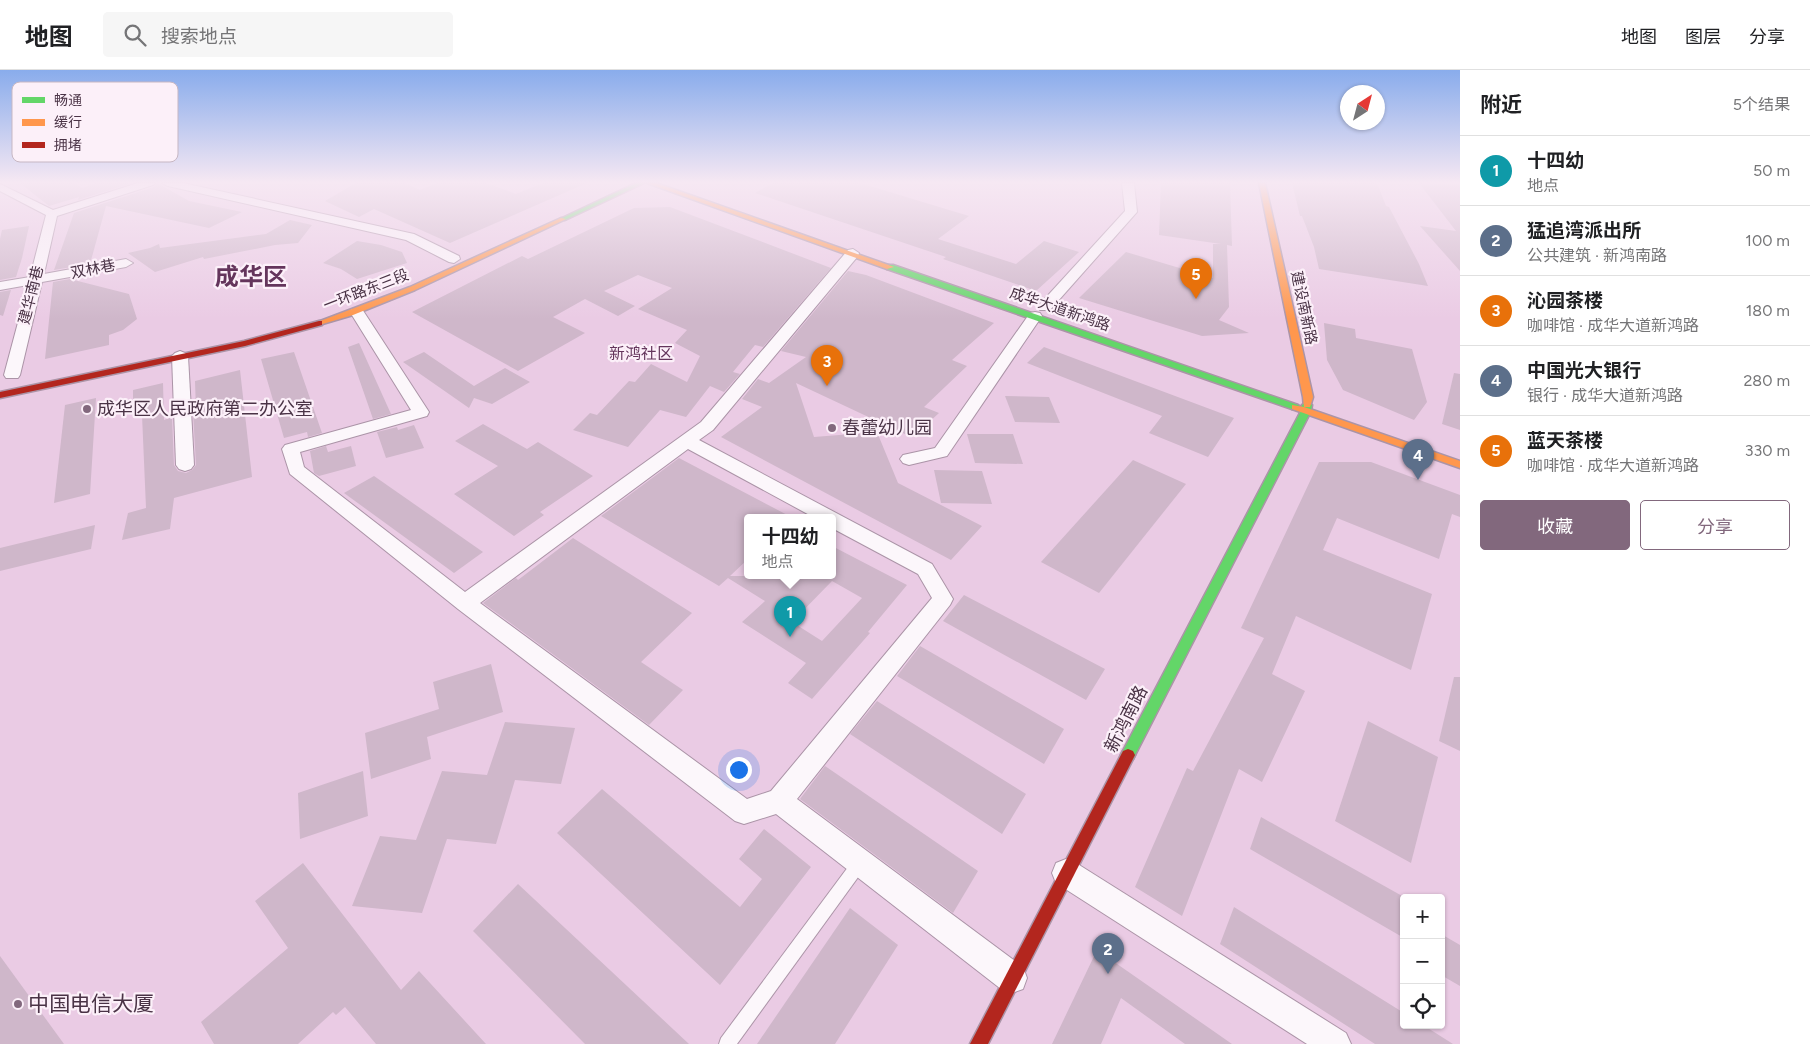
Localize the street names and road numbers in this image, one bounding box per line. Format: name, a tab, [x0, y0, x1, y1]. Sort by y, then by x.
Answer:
street label: 双林巷	[69, 256, 117, 282]
street label: 建华南巷	[15, 264, 47, 326]
street label: 一环路东三段	[321, 265, 411, 315]
street label: 建设南新路	[1287, 269, 1321, 347]
street label: 成华大道新鸿路	[1007, 283, 1113, 335]
street label: 新鸿南路	[1100, 682, 1152, 756]

